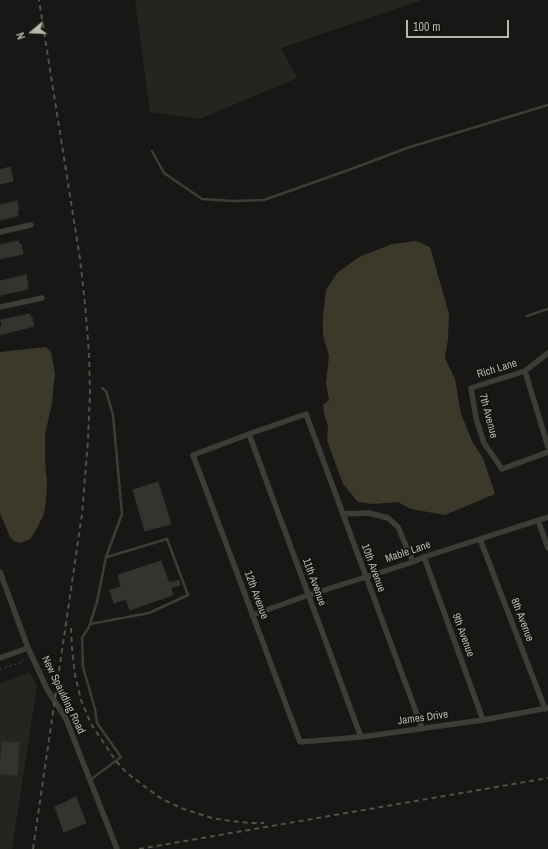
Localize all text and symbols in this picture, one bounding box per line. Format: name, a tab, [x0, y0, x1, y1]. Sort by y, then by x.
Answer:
north arrow	[12, 12, 52, 52]
scale bar	[408, 12, 511, 38]
text: 100 m	[413, 19, 440, 35]
text: N	[13, 31, 28, 41]
street label: Rich Lane	[475, 357, 519, 381]
street label: 7th Avenue	[476, 392, 500, 440]
street label: Mable Lane	[384, 538, 432, 566]
street label: 10th Avenue	[358, 542, 388, 594]
street label: 11th Avenue	[299, 556, 329, 608]
street label: 12th Avenue	[241, 569, 271, 621]
street label: 8th Avenue	[508, 596, 536, 644]
street label: 9th Avenue	[449, 611, 477, 659]
street label: New Spaulding Road	[38, 654, 88, 736]
street label: James Drive	[397, 708, 449, 728]

